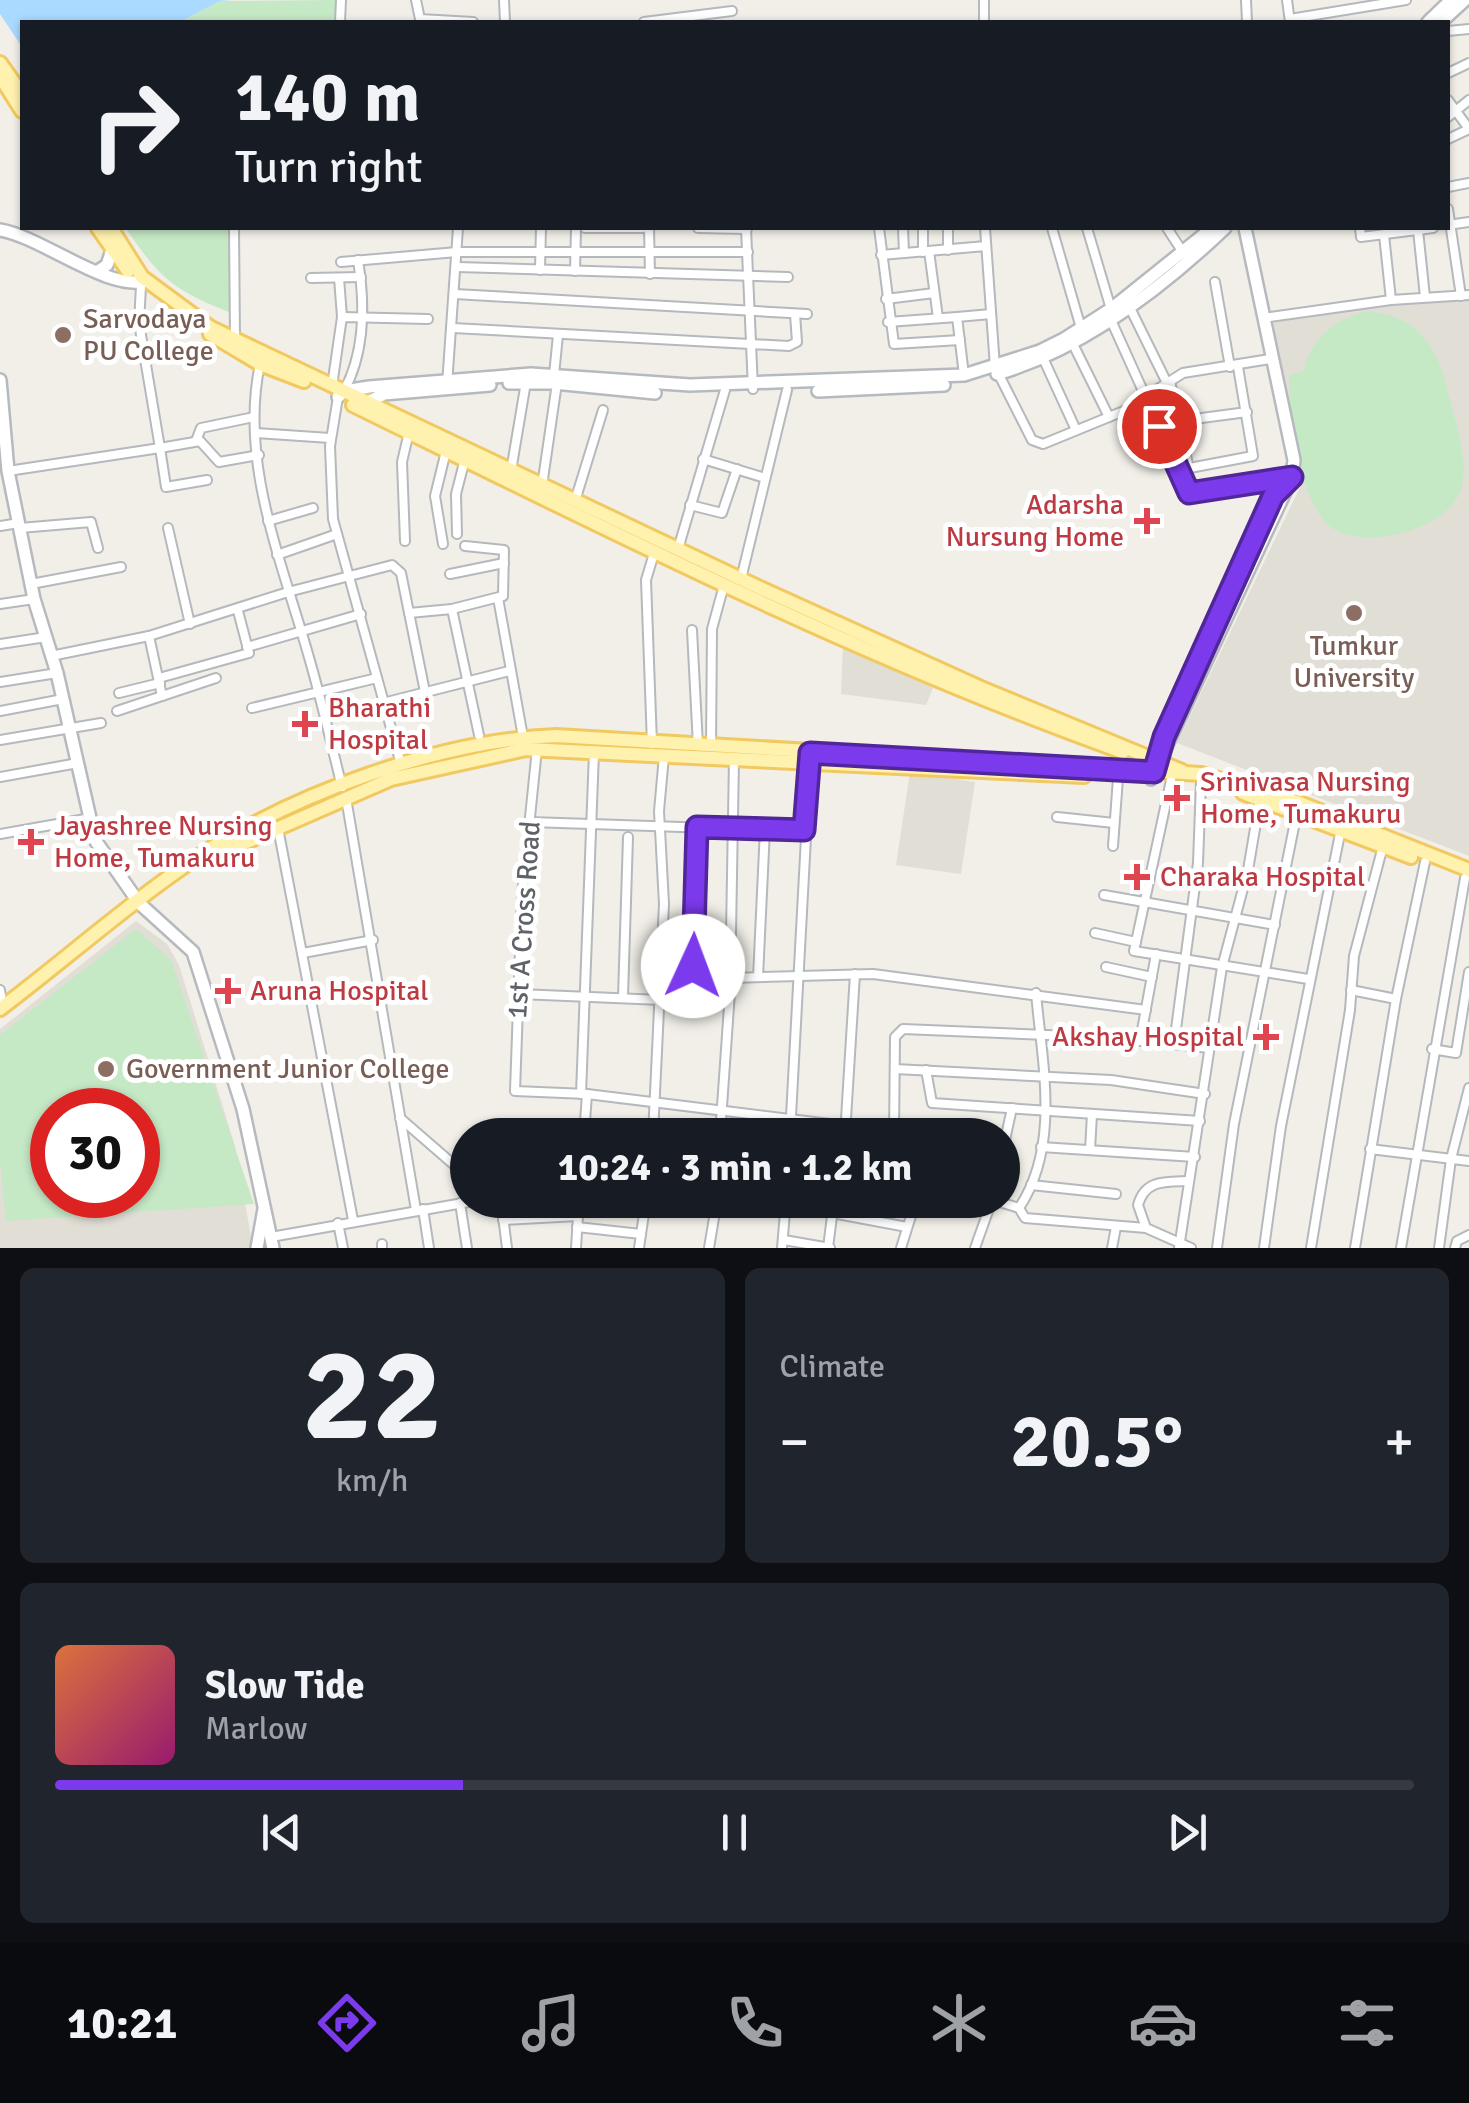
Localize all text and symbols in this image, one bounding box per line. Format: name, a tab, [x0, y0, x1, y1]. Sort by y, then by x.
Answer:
text: 140 m	[235, 54, 420, 140]
icon: right	[70, 60, 200, 190]
text: Turn right	[235, 140, 423, 195]
place label: Sarvodaya PU College	[83, 302, 214, 368]
marker: Sarvodaya PU College	[52, 324, 74, 346]
pin	[1117, 384, 1202, 469]
icon: arrive	[1132, 399, 1187, 454]
place label: Adarsha Nursung Home	[946, 488, 1124, 554]
marker: Adarsha Nursung Home	[1134, 508, 1160, 534]
marker: Tumkur University	[1343, 602, 1365, 624]
place label: Tumkur University	[1294, 629, 1414, 695]
place label: Bharathi Hospital	[328, 691, 431, 757]
marker: Bharathi Hospital	[292, 711, 318, 737]
place label: Srinivasa Nursing Home, Tumakuru	[1200, 765, 1411, 831]
marker: Srinivasa Nursing Home, Tumakuru	[1164, 785, 1190, 811]
place label: Jayashree Nursing Home, Tumakuru	[54, 809, 273, 875]
street label: 1st A Cross Road	[500, 820, 548, 1020]
marker: Jayashree Nursing Home, Tumakuru	[18, 829, 44, 855]
place label: Charaka Hospital	[1160, 860, 1365, 894]
marker: Charaka Hospital	[1124, 864, 1150, 890]
position arrow	[641, 914, 745, 1018]
place label: Aruna Hospital	[250, 974, 429, 1008]
marker: Aruna Hospital	[215, 978, 241, 1004]
place label: Akshay Hospital	[1052, 1020, 1244, 1054]
marker: Akshay Hospital	[1253, 1024, 1279, 1050]
place label: Government Junior College	[126, 1052, 450, 1086]
marker: Government Junior College	[95, 1058, 117, 1080]
speed limit sign: 30	[30, 1088, 160, 1218]
text: 10:24 · 3 min · 1.2 km	[558, 1144, 912, 1191]
text: 22	[302, 1316, 442, 1476]
text: Climate	[780, 1347, 885, 1386]
text: 20.5°	[1010, 1395, 1183, 1488]
text: −	[780, 1408, 809, 1476]
text: +	[1384, 1408, 1414, 1476]
text: km/h	[336, 1461, 408, 1500]
text: Slow Tide	[205, 1662, 365, 1709]
text: Marlow	[205, 1709, 307, 1748]
icon: previous	[254, 1805, 309, 1860]
icon: pause	[707, 1805, 762, 1860]
icon: next	[1160, 1805, 1215, 1860]
icon: directions	[312, 1988, 382, 2058]
icon: music	[516, 1988, 586, 2058]
icon: phone	[720, 1988, 790, 2058]
icon: climate	[924, 1988, 994, 2058]
icon: car	[1128, 1988, 1198, 2058]
icon: filters	[1332, 1988, 1402, 2058]
text: 10:21	[67, 1996, 177, 2051]

